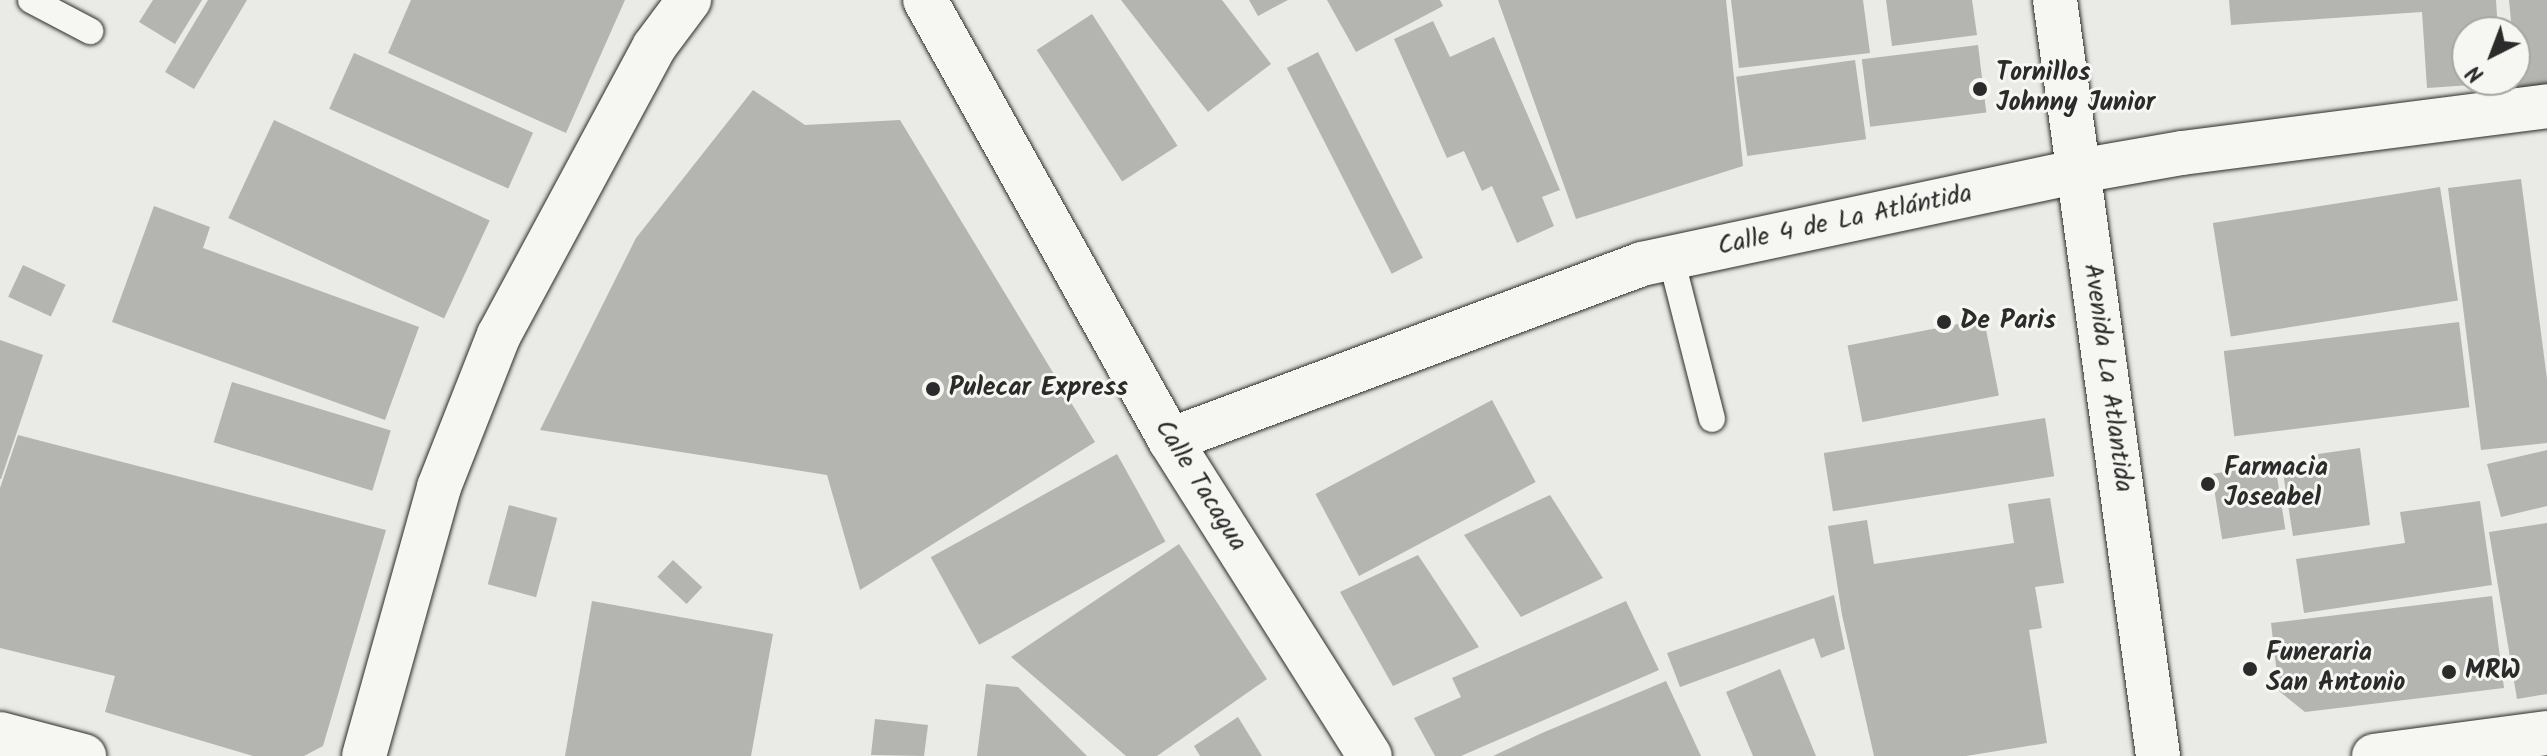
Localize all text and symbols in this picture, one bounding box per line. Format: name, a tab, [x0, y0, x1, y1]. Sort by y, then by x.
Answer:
north arrow	[2451, 16, 2531, 96]
text: N	[2459, 55, 2493, 90]
place label: Tornillos Johnny Junior	[1996, 58, 2155, 120]
marker: Tornillos Johnny Junior	[1971, 80, 1989, 98]
street label: Calle 4 de La Atlántida	[1715, 179, 1975, 263]
street label: Avenida La Atlantida	[2076, 262, 2138, 494]
place label: De Paris	[1960, 306, 2056, 338]
marker: De Paris	[1935, 313, 1953, 331]
place label: Pulecar Express	[949, 373, 1128, 405]
marker: Pulecar Express	[924, 380, 942, 398]
street label: Calle Tacagua	[1147, 414, 1253, 558]
place label: Farmacia Joseabel	[2224, 453, 2328, 514]
marker: Farmacia Joseabel	[2199, 475, 2217, 493]
place label: Funeraria San Antonio	[2266, 638, 2405, 700]
place label: MRW	[2465, 656, 2521, 688]
marker: Funeraria San Antonio	[2241, 660, 2259, 678]
marker: MRW	[2440, 663, 2458, 681]

